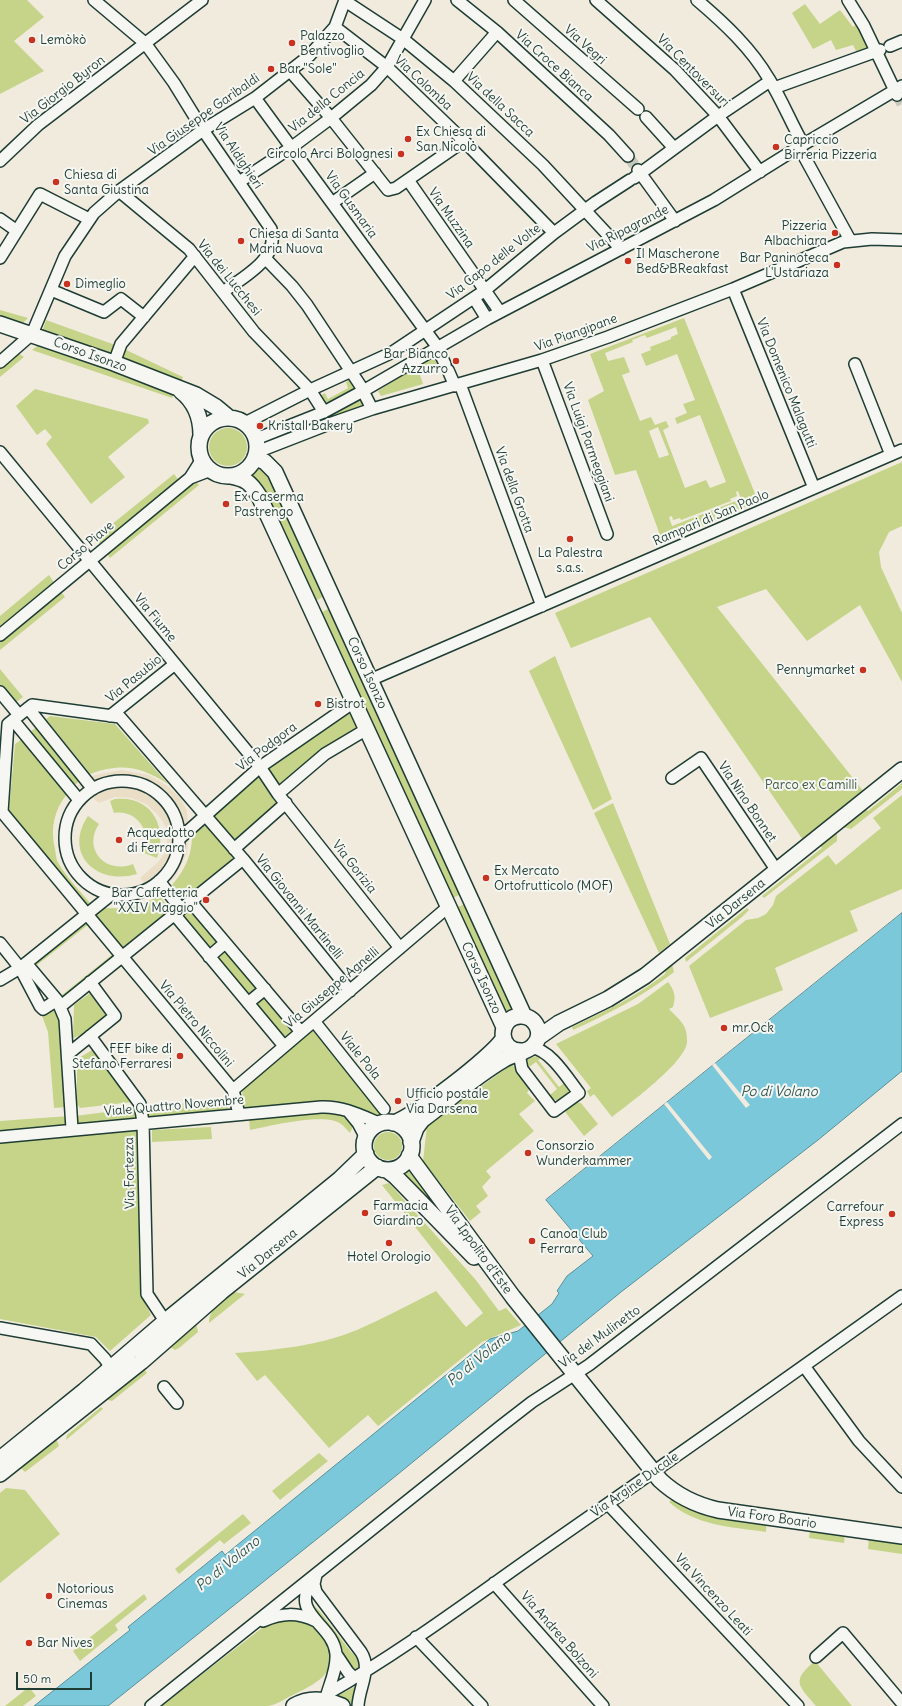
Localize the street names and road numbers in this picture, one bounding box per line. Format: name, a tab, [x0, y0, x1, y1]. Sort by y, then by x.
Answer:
street label: Via Vegri	[561, 22, 609, 68]
street label: Via Croce Bianca	[512, 27, 596, 105]
street label: Via Centoversuri	[653, 31, 733, 111]
street label: Via Giorgio Byron	[18, 52, 108, 128]
street label: Via Colomba	[391, 52, 455, 114]
street label: Via della Concia	[286, 66, 368, 136]
street label: Via della Sacca	[463, 69, 537, 141]
street label: Via Giuseppe Garibaldi	[145, 71, 263, 159]
street label: Via Aldighieri	[210, 120, 266, 192]
street label: Via Gusmaria	[321, 168, 381, 242]
street label: Via Muzzina	[425, 185, 477, 251]
street label: Via Ripagrande	[585, 202, 671, 256]
street label: Via Capo delle Volte	[444, 221, 544, 303]
street label: Via dei Lucchesi	[194, 237, 264, 319]
street label: Via Piangipane	[533, 311, 619, 355]
street label: Via Domenico Malagutti	[753, 316, 819, 450]
street label: Corso Isonzo	[51, 334, 129, 376]
street label: Via Luigi Parmeggiani	[559, 380, 617, 504]
street label: Via della Grotta	[491, 445, 537, 535]
street label: Rampari di San Paolo	[651, 487, 771, 549]
street label: Corso Piave	[55, 518, 117, 574]
street label: Via Fiume	[130, 591, 180, 645]
street label: Corso Isonzo	[344, 635, 390, 711]
street label: Via Pasubio	[103, 652, 165, 706]
street label: Via Podgora	[234, 719, 300, 775]
street label: Via Nino Bonnet	[714, 759, 780, 845]
street label: Via Gorizia	[328, 837, 380, 897]
street label: Via Giovanni Martinelli	[252, 852, 346, 962]
street label: Via Darsena	[703, 875, 769, 933]
street label: Corso Isonzo	[458, 940, 504, 1016]
street label: Via Giuseppe Agnelli	[282, 944, 382, 1032]
street label: Via Pietro Niccolini	[155, 978, 237, 1070]
street label: Viale Pola	[336, 1029, 384, 1083]
street label: Viale Quattro Novembre	[103, 1092, 245, 1120]
street label: Via Fortezza	[122, 1137, 138, 1209]
street label: Via Ippolito d'Este	[441, 1203, 515, 1297]
street label: Via Darsena	[235, 1225, 301, 1283]
street label: Via del Mulinetto	[556, 1302, 644, 1372]
street label: Via Argine Ducale	[588, 1449, 682, 1521]
street label: Via Foro Boario	[726, 1504, 818, 1532]
street label: Via Vincenzo Leati	[671, 1551, 755, 1639]
street label: Via Andrea Bolzoni	[517, 1588, 601, 1682]

